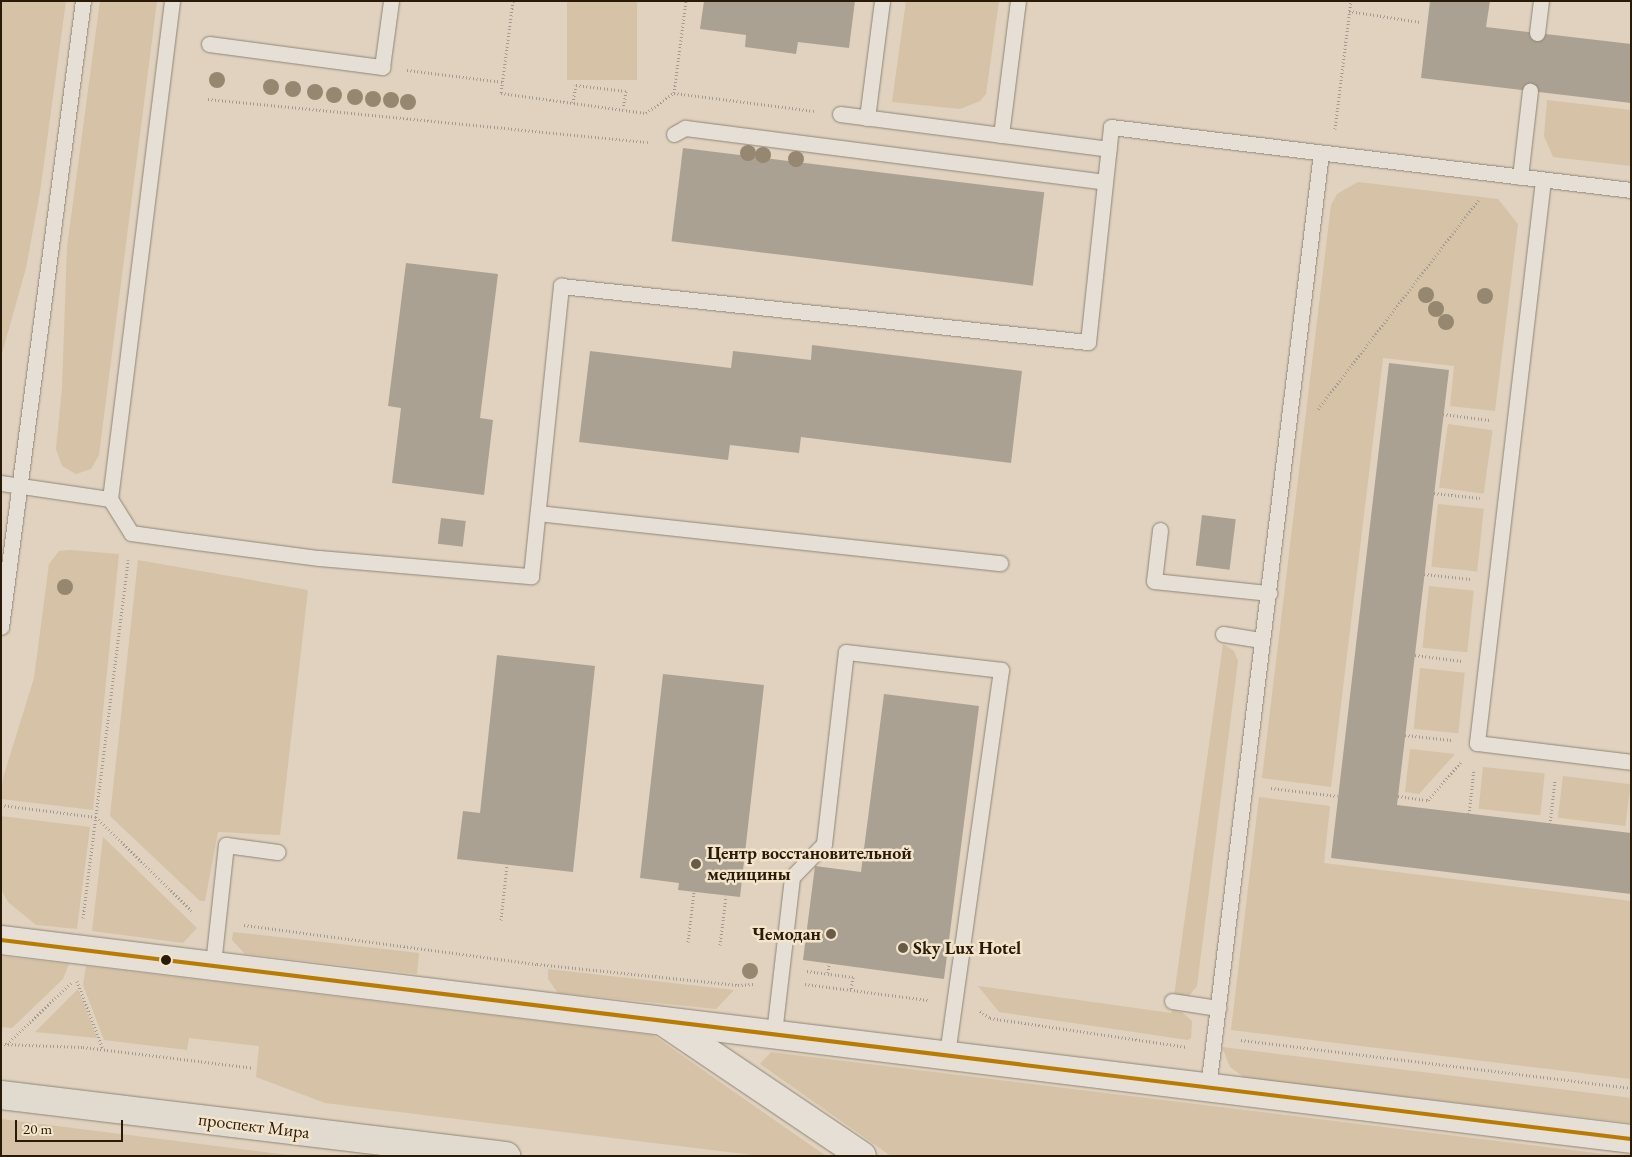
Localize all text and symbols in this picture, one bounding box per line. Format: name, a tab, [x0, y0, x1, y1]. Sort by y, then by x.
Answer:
place label: Центр восстановительной медицины	[707, 843, 912, 886]
marker: Центр восстановительной медицины	[689, 857, 703, 871]
place label: Чемодан	[752, 923, 821, 945]
marker: Чемодан	[825, 928, 837, 940]
place label: Sky Lux Hotel	[913, 937, 1021, 959]
marker: Sky Lux Hotel	[897, 942, 909, 954]
unlabelled marker	[161, 955, 171, 965]
street label: проспект Мира	[197, 1108, 311, 1144]
scale bar	[18, 1110, 125, 1142]
text: 20 m	[23, 1119, 52, 1138]

